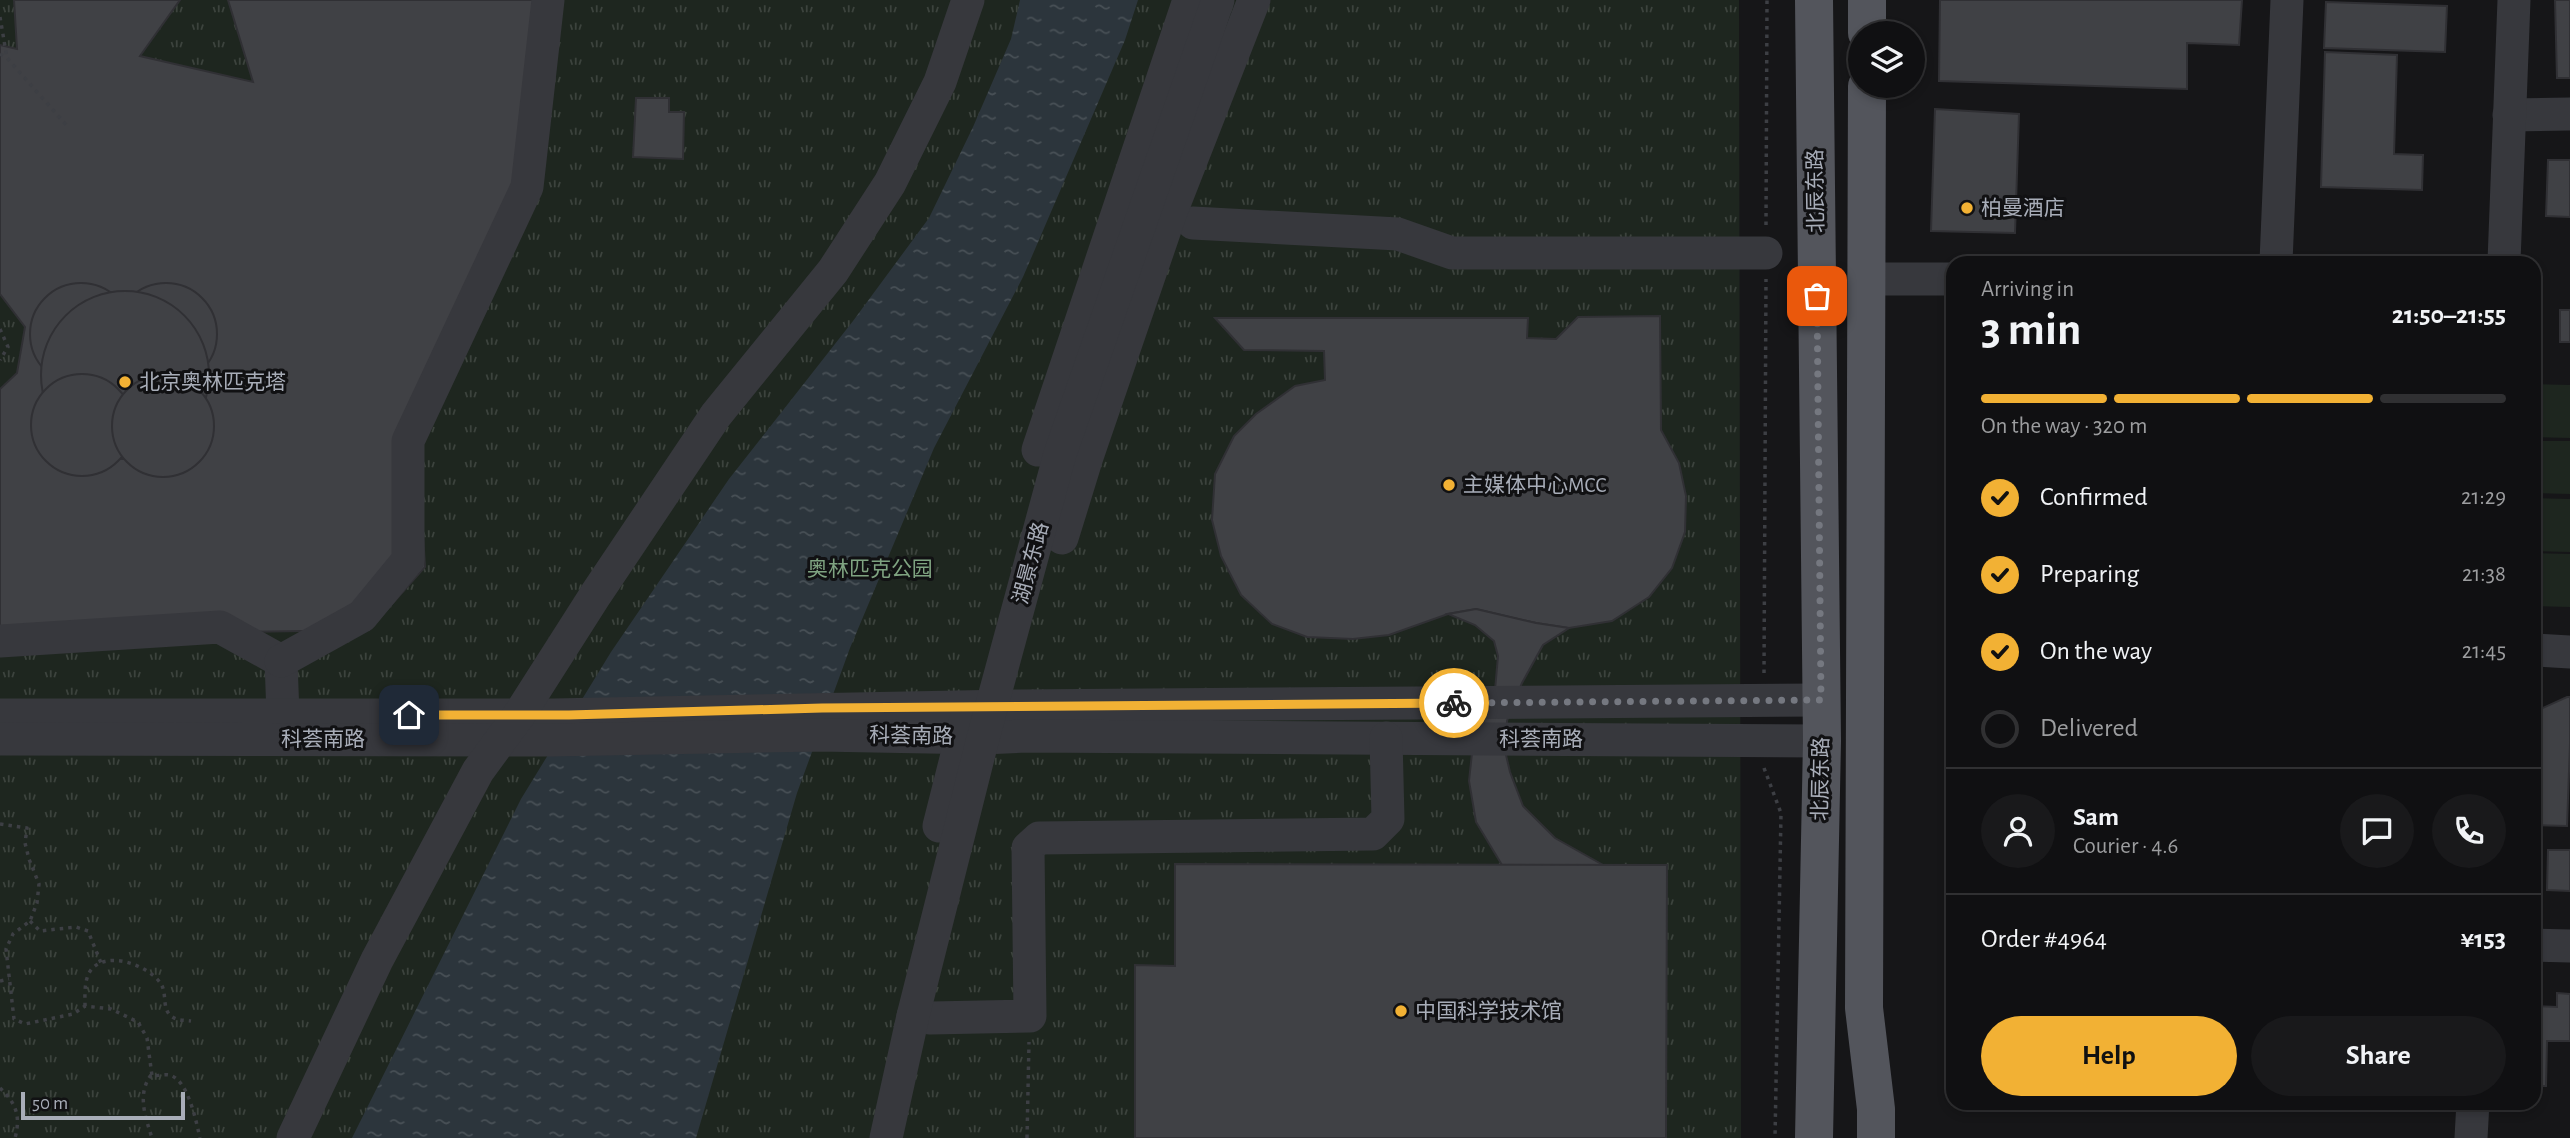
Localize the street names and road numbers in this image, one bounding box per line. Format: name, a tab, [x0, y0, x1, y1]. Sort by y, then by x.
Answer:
street label: 北辰东路	[1804, 149, 1827, 233]
street label: 湖景东路	[1009, 519, 1052, 606]
street label: 科荟南路	[869, 724, 953, 747]
street label: 科荟南路	[281, 728, 365, 750]
street label: 科荟南路	[1499, 728, 1583, 750]
street label: 北辰东路	[1809, 737, 1832, 821]

